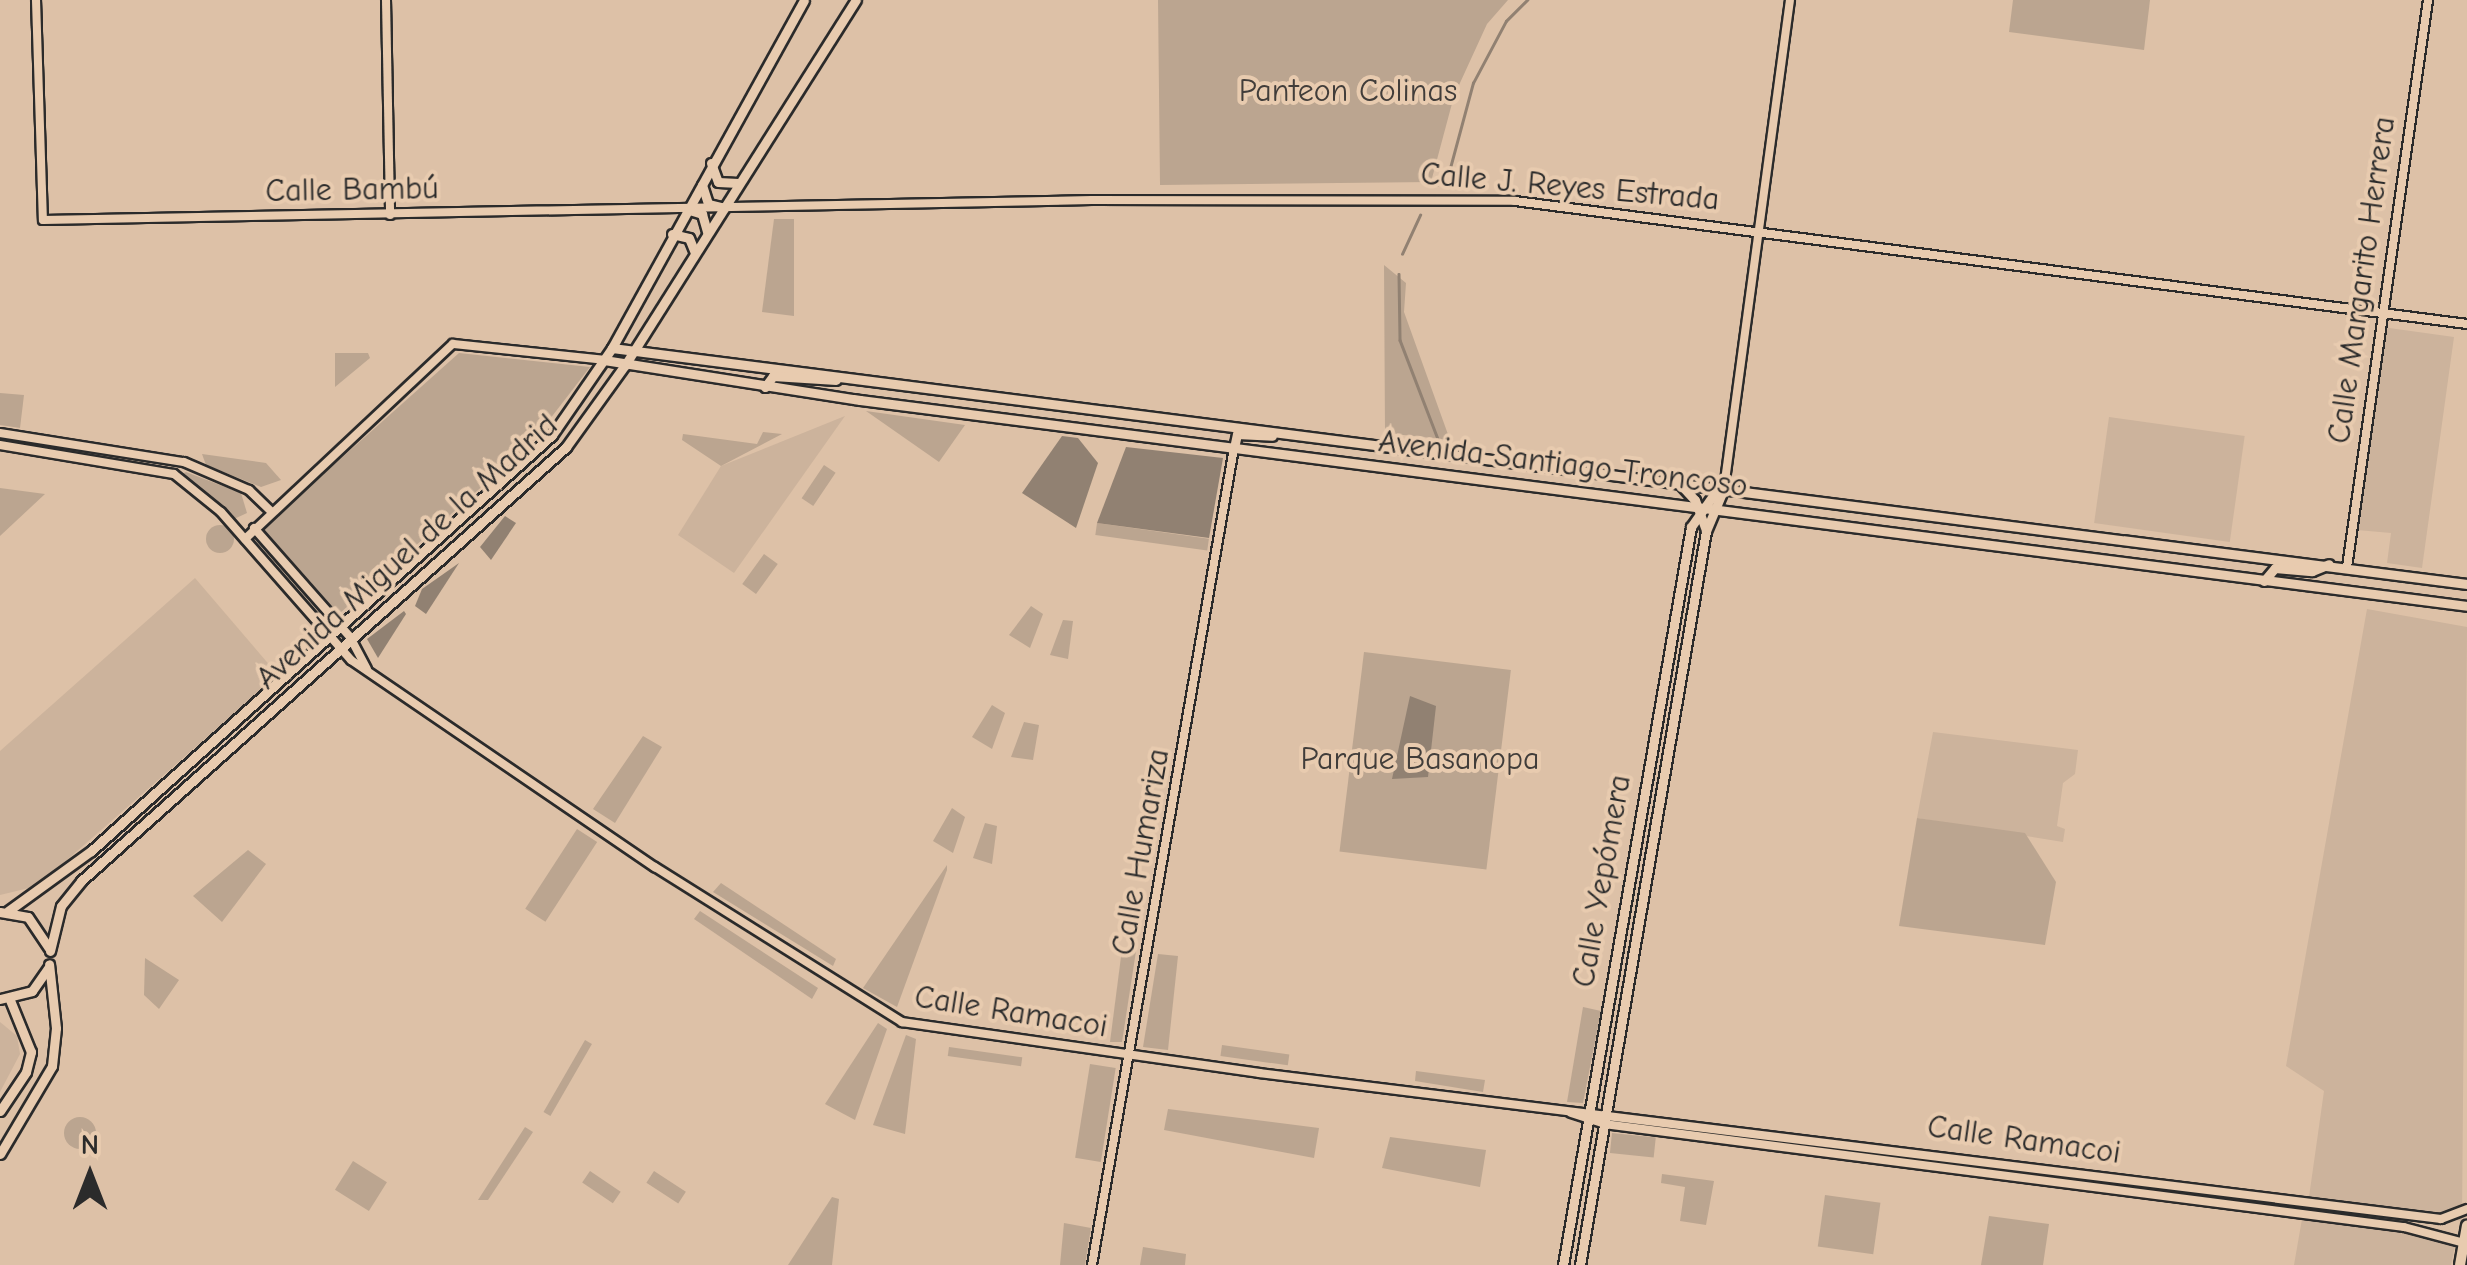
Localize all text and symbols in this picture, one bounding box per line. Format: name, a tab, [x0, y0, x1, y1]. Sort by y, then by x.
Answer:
park label: Panteon Colinas	[1239, 72, 1457, 110]
street label: Calle Margarito Herrera	[2320, 114, 2404, 446]
street label: Calle J. Reyes Estrada	[1419, 155, 1721, 219]
street label: Calle Bambú	[265, 169, 439, 211]
street label: Avenida Miguel de la Madrid	[248, 406, 566, 698]
street label: Avenida Santiago Troncoso	[1376, 422, 1750, 506]
park label: Parque Basanopa	[1300, 740, 1540, 778]
street label: Calle Humariza	[1104, 746, 1178, 958]
street label: Calle Yepómera	[1564, 772, 1640, 990]
street label: Calle Ramacoi	[912, 978, 1110, 1046]
street label: Calle Ramacoi	[1925, 1107, 2123, 1173]
north arrow	[40, 1125, 140, 1225]
text: N	[81, 1129, 99, 1161]

